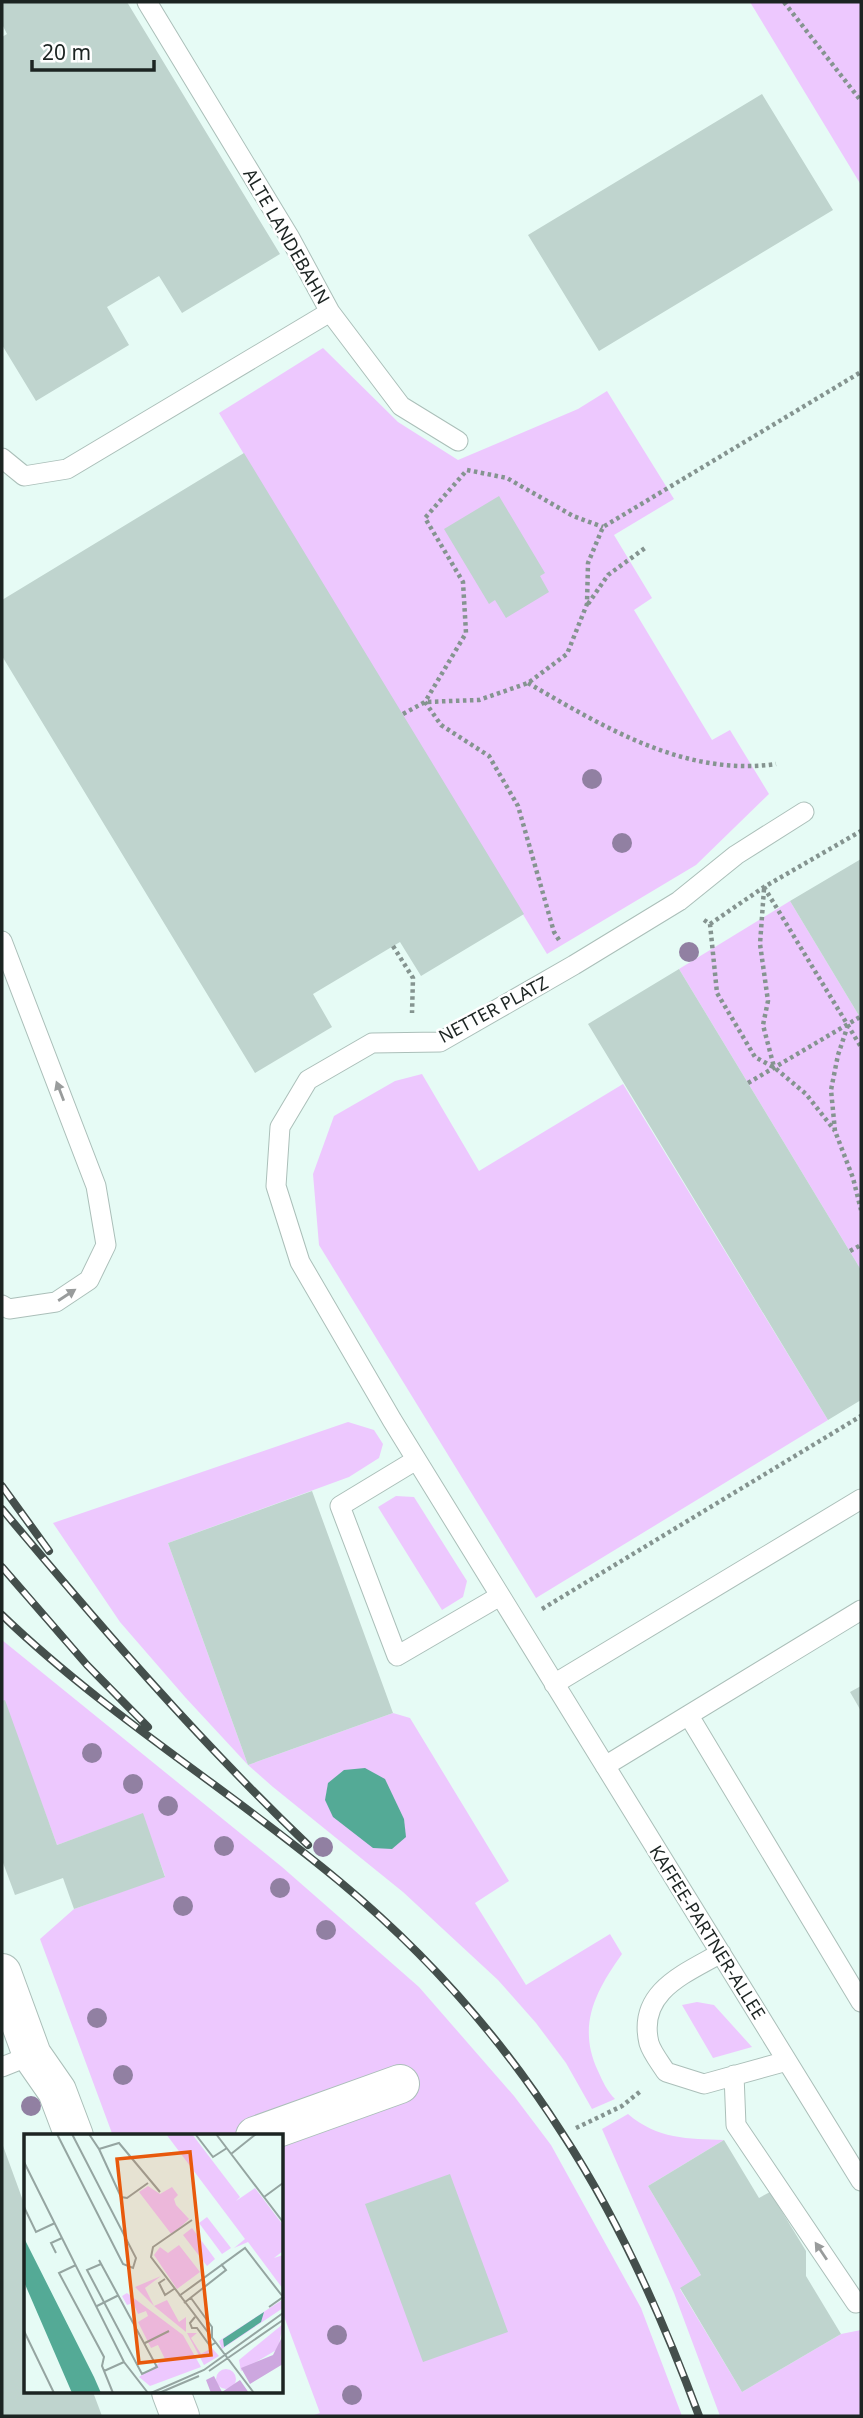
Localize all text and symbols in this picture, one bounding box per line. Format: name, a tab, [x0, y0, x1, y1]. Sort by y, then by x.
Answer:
scale bar	[32, 28, 154, 72]
text: 20 m	[42, 38, 91, 66]
street label: ALTE LANDEBAHN	[238, 164, 336, 308]
street label: NETTER PLATZ	[434, 970, 552, 1048]
one-way arrow	[54, 1081, 65, 1102]
one-way arrow	[57, 1289, 76, 1302]
street label: KAFFEE-PARTNER-ALLEE	[645, 1840, 771, 2024]
inset map	[24, 2134, 284, 2394]
one-way arrow	[814, 2242, 828, 2260]

